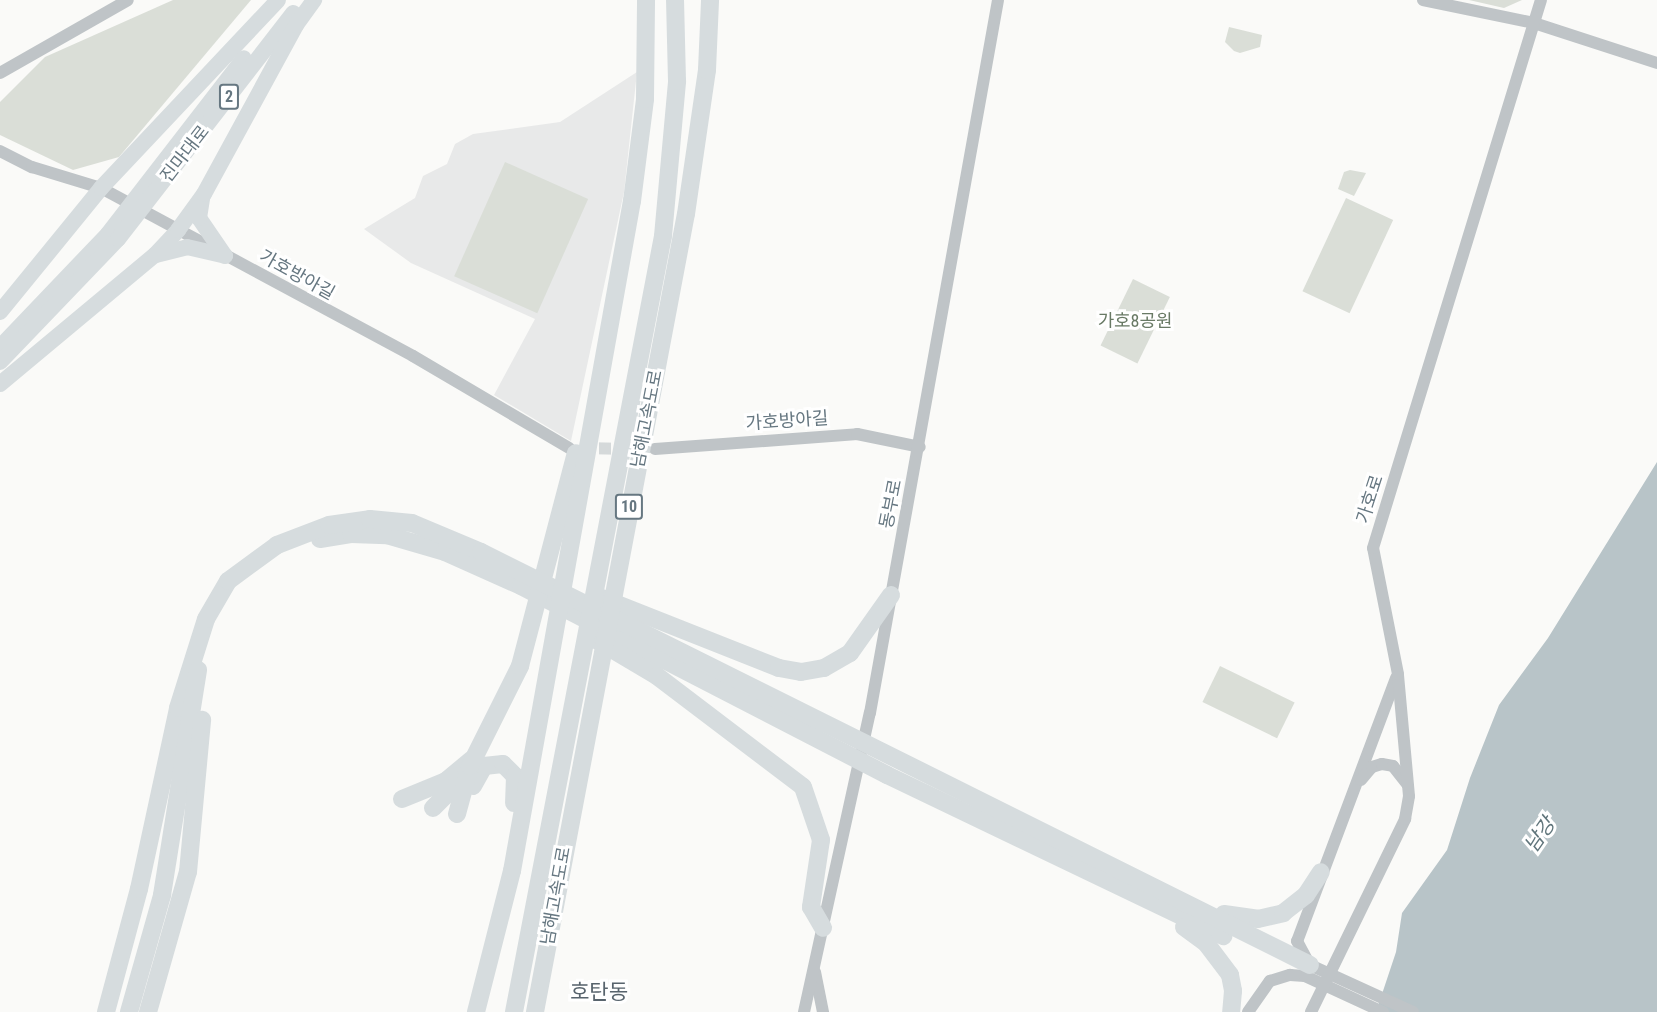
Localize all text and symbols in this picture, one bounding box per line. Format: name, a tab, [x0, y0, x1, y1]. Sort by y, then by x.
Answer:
road number: 2	[218, 84, 240, 110]
street label: 진마대로	[156, 121, 214, 187]
street label: 가호방아길	[256, 245, 338, 305]
park label: 가호8공원	[1097, 310, 1173, 332]
street label: 남해고속도로	[627, 368, 667, 470]
street label: 가호방아길	[745, 407, 829, 435]
street label: 가호로	[1352, 472, 1388, 526]
street label: 동부로	[876, 478, 906, 530]
road number: 10	[614, 494, 644, 520]
water label: 남강	[1520, 813, 1560, 857]
street label: 남해고속도로	[537, 845, 575, 947]
district label: 호탄동	[570, 979, 628, 1005]

